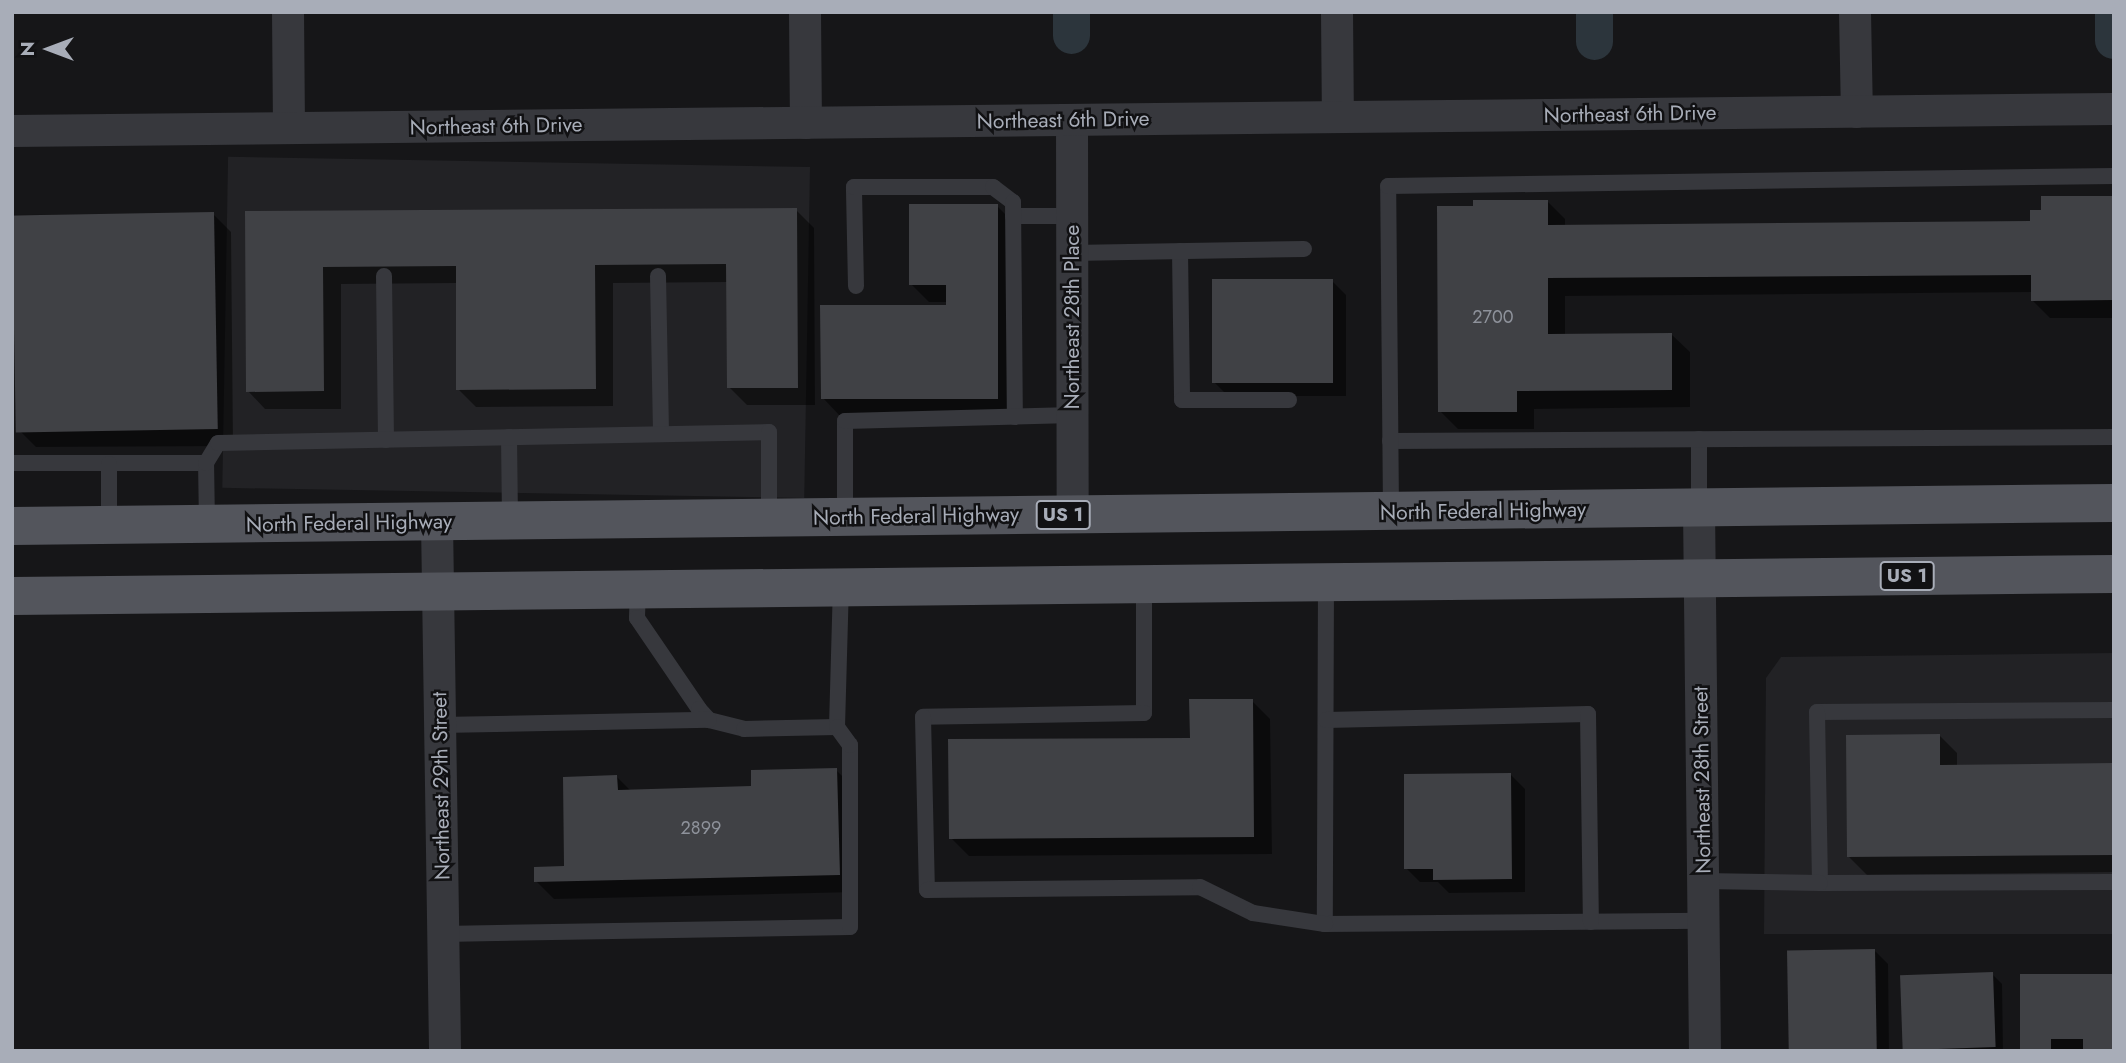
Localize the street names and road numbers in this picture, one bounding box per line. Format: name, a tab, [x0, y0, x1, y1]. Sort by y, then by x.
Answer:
street label: Northeast 6th Drive	[1543, 100, 1717, 128]
street label: Northeast 6th Drive	[976, 106, 1150, 134]
street label: Northeast 6th Drive	[409, 112, 583, 140]
street label: Northeast 28th Place	[1059, 225, 1085, 409]
street label: North Federal Highway	[1380, 497, 1586, 525]
road number: US 1	[1035, 500, 1091, 530]
street label: North Federal Highway	[813, 502, 1019, 530]
street label: North Federal Highway	[246, 509, 452, 537]
road number: US 1	[1879, 561, 1935, 592]
street label: Northeast 28th Street	[1688, 686, 1716, 874]
street label: Northeast 29th Street	[427, 692, 455, 880]

